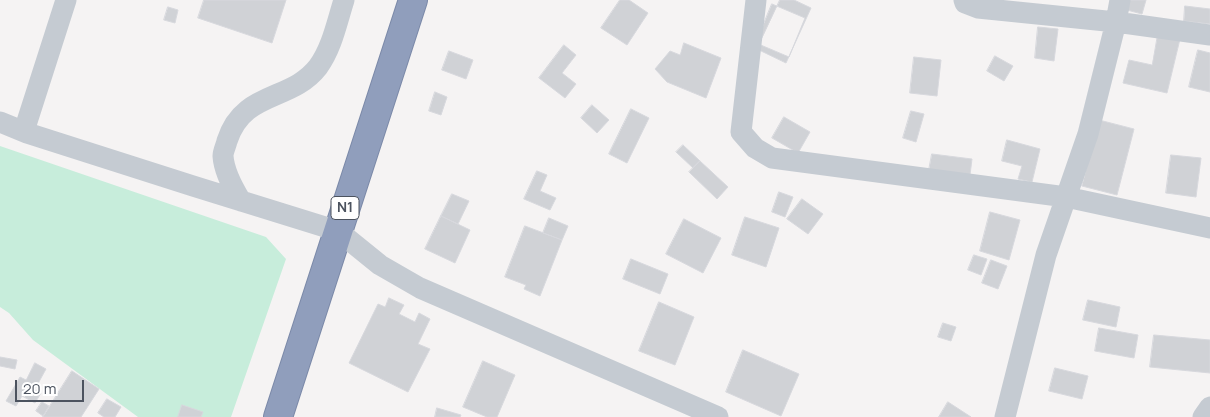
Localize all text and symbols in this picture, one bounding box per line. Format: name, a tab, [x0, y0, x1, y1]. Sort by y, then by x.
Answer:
road number: N1	[331, 197, 359, 220]
scale bar	[18, 370, 86, 402]
text: 20 m	[23, 378, 56, 399]

